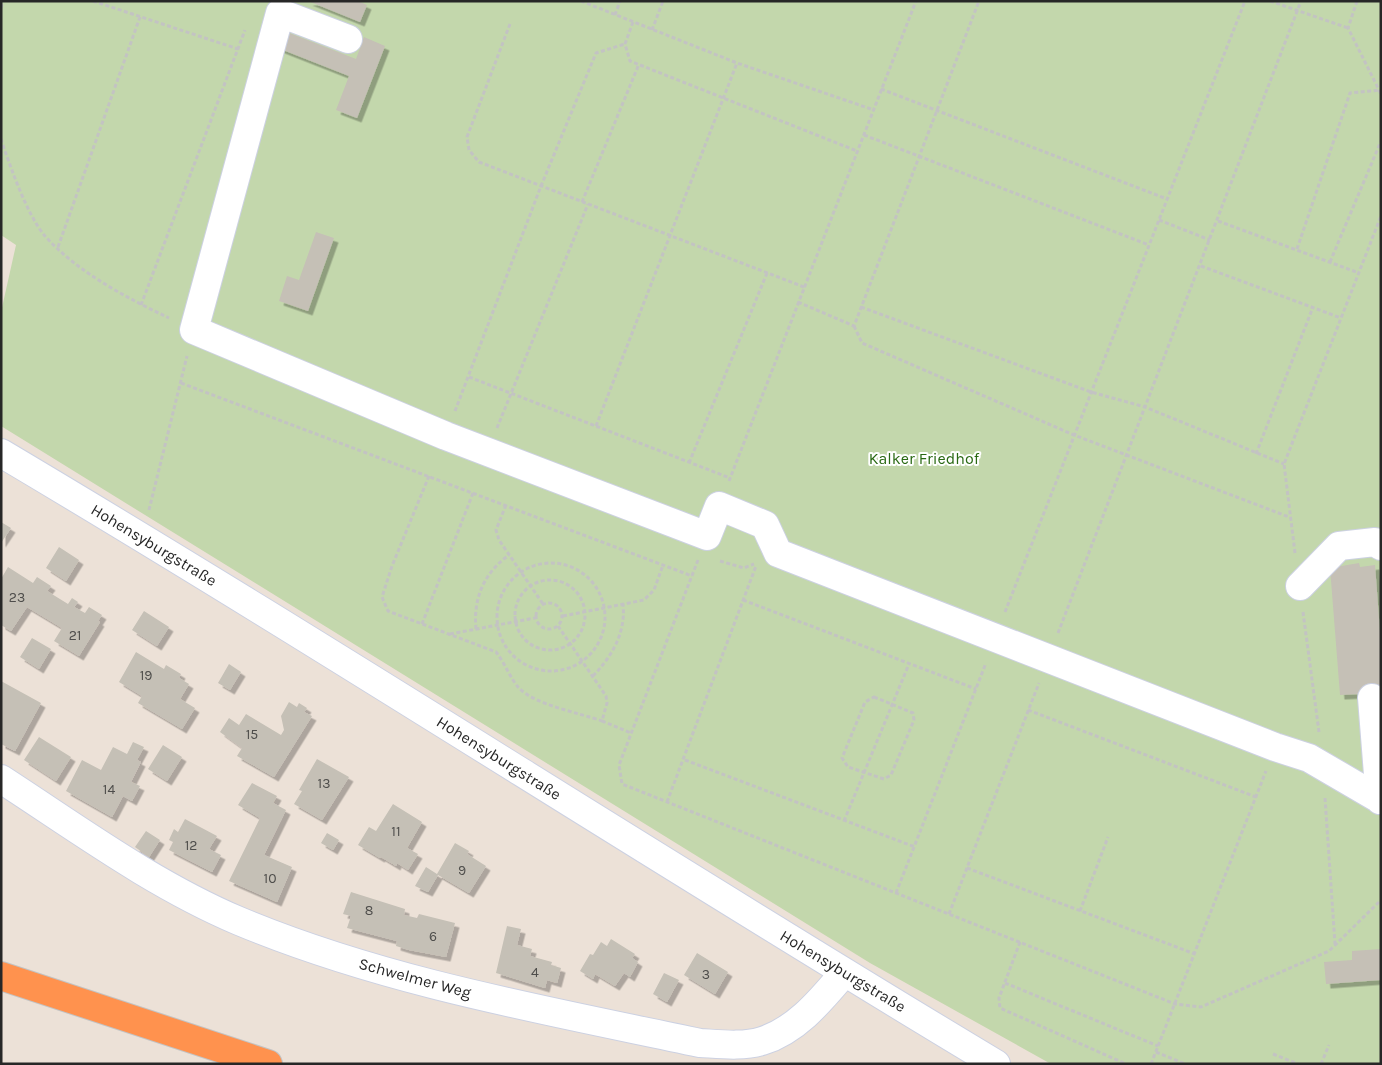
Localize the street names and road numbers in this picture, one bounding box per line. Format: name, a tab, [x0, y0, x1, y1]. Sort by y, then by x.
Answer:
street label: Hohensyburgstraße	[88, 500, 220, 590]
street label: Hohensyburgstraße	[433, 712, 565, 804]
street label: Hohensyburgstraße	[777, 926, 909, 1016]
street label: Schwelmer Weg	[357, 954, 473, 1002]

